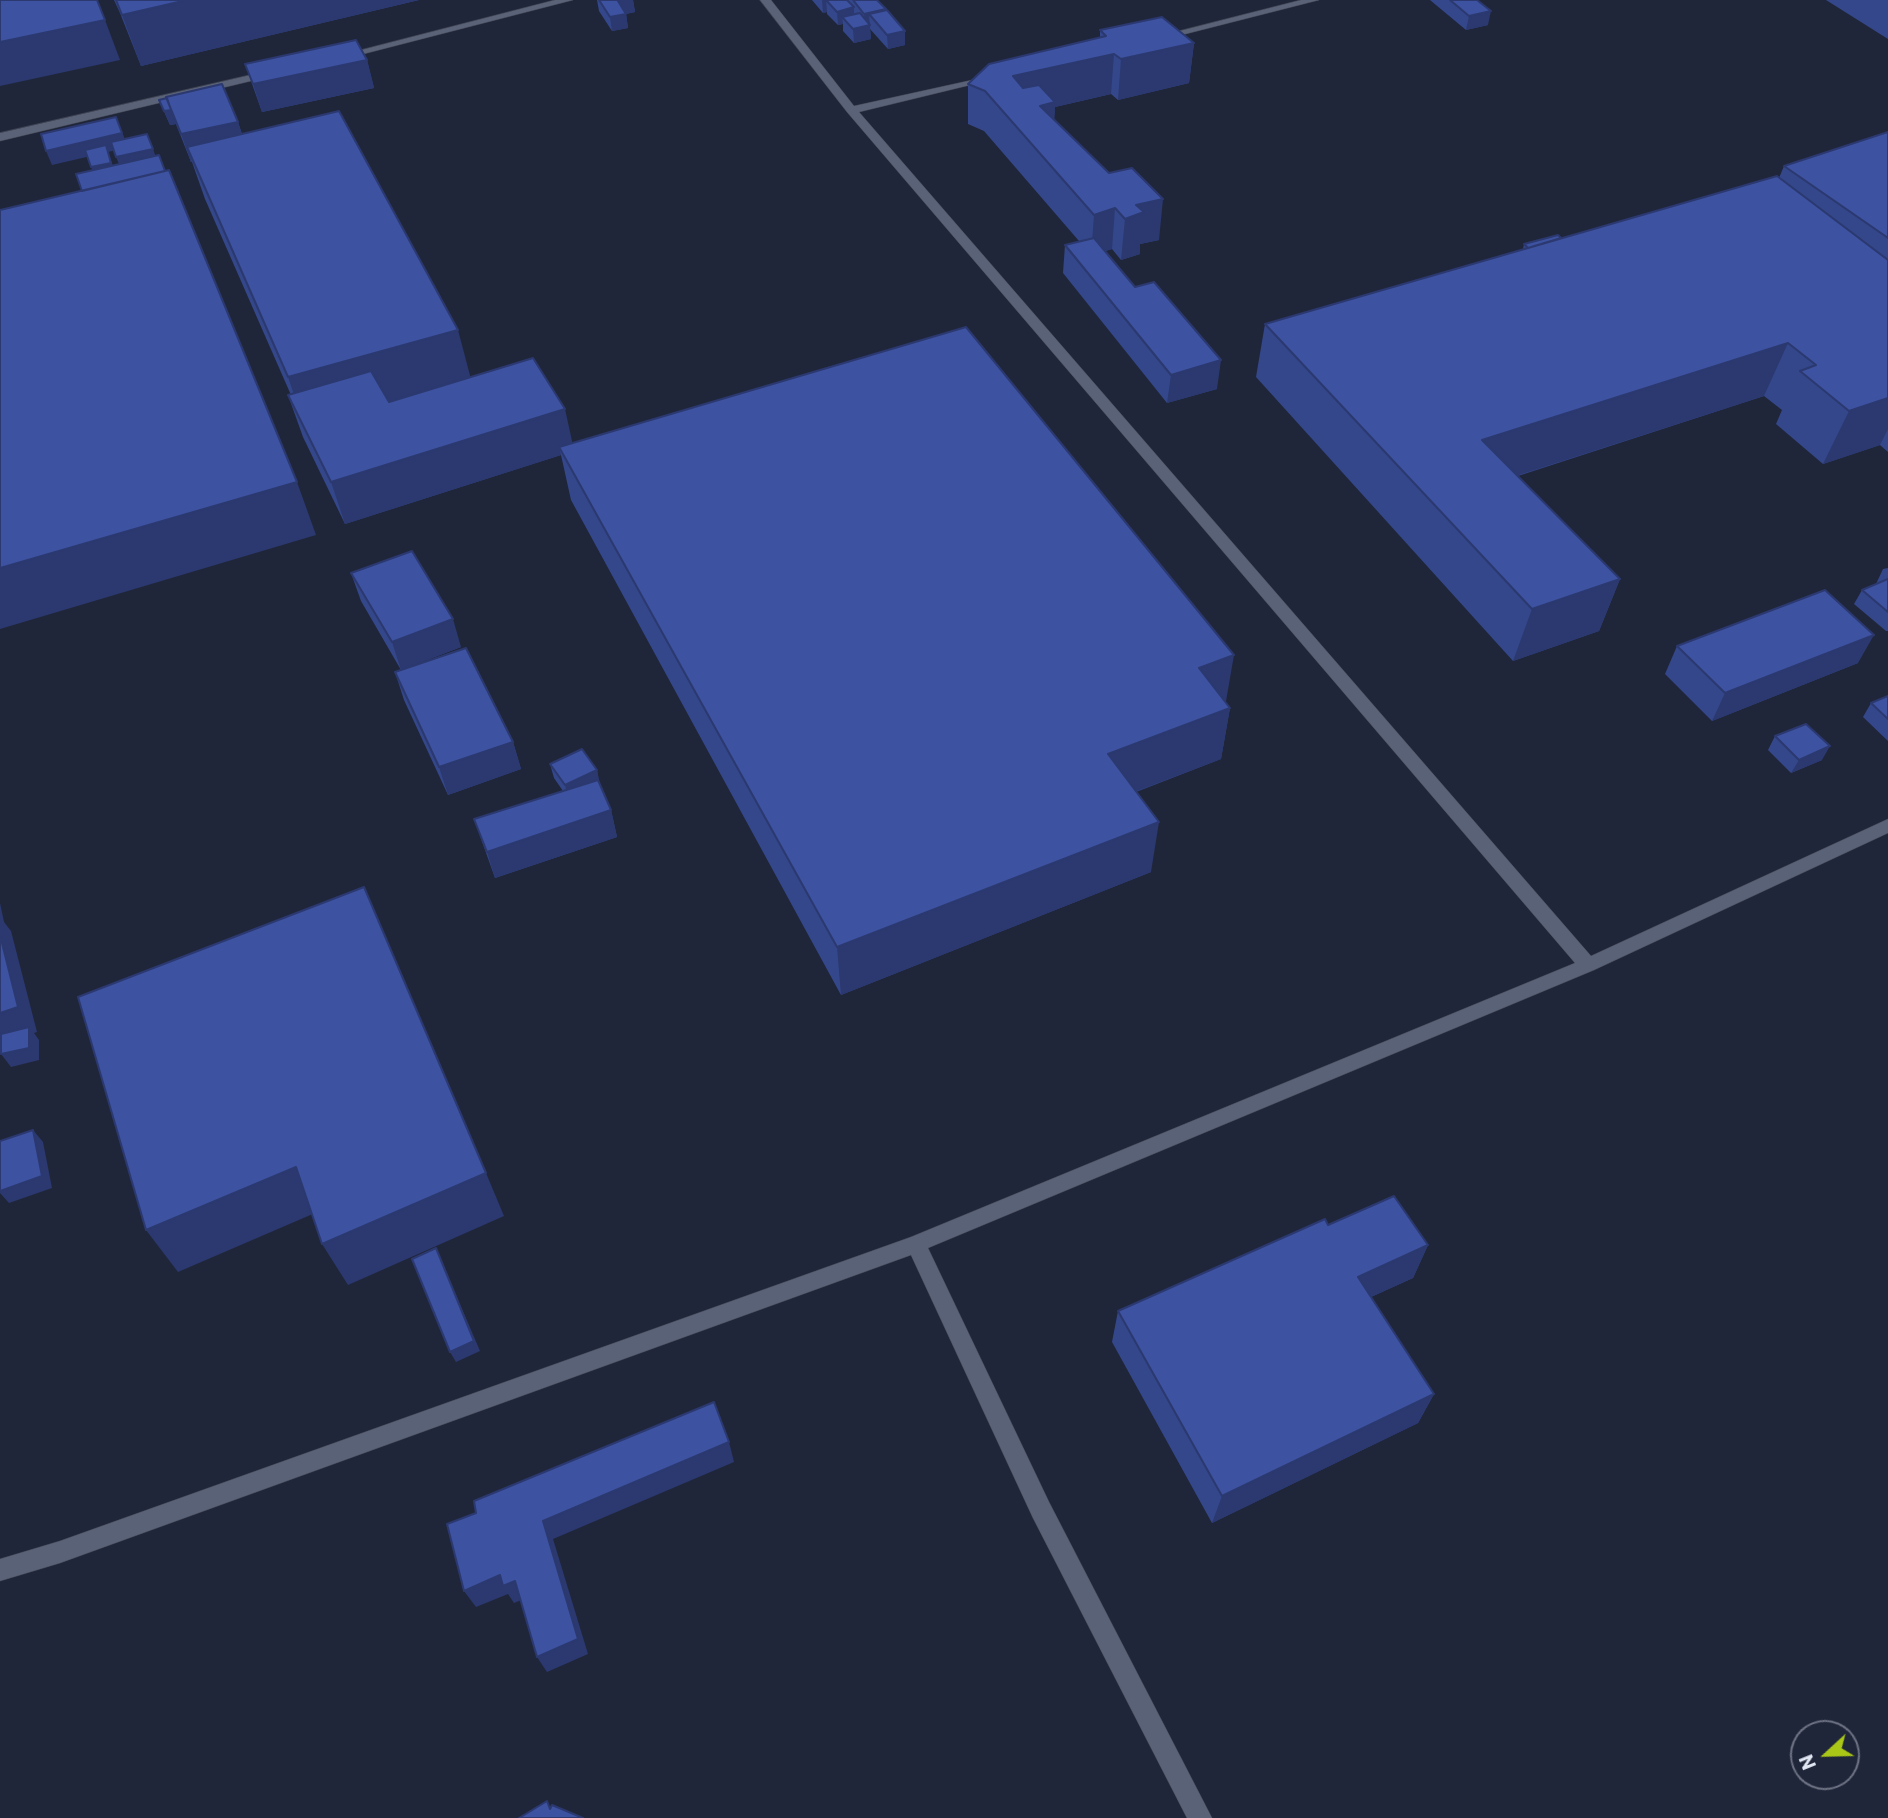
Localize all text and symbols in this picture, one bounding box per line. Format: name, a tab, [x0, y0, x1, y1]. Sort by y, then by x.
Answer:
north arrow	[1790, 1720, 1860, 1790]
text: N	[1794, 1751, 1820, 1773]

